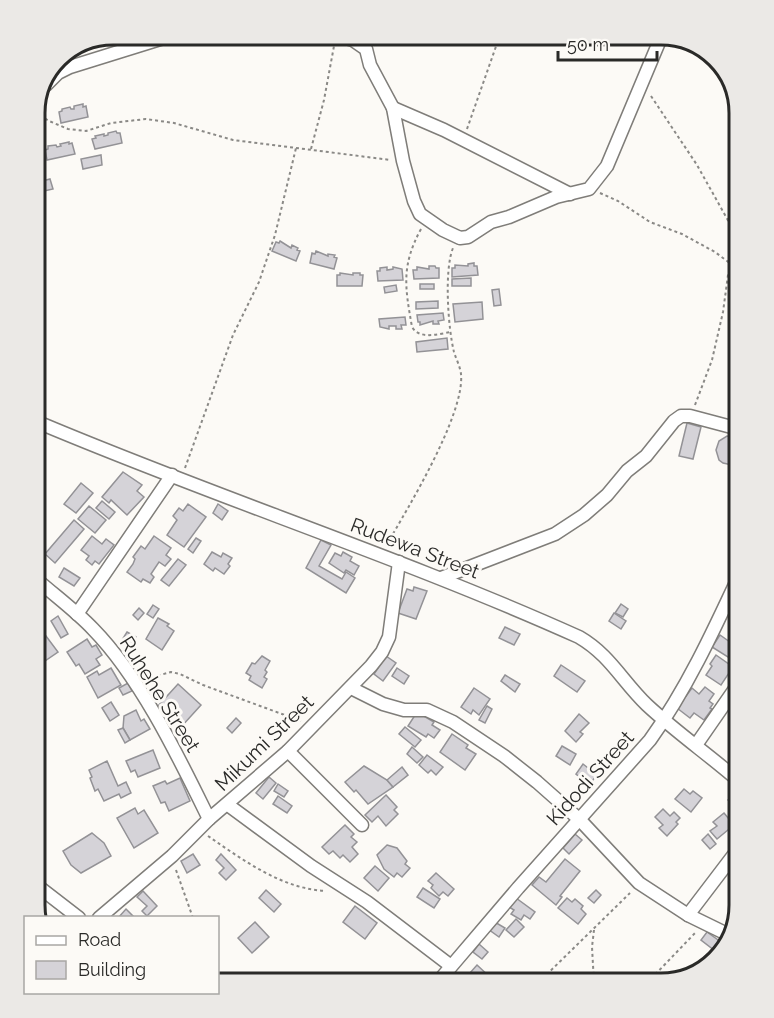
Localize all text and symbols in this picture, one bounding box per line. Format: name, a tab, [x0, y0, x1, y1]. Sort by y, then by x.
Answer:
scale bar	[558, 24, 657, 62]
text: 50 m	[567, 34, 609, 55]
street label: Rudewa Street	[347, 512, 483, 584]
street label: Ruhehe Street	[115, 632, 205, 757]
street label: Mikumi Street	[210, 690, 318, 796]
street label: Kidodi Street	[541, 726, 639, 830]
legend	[24, 916, 219, 994]
text: Road	[78, 929, 121, 950]
text: Building	[78, 959, 146, 980]

